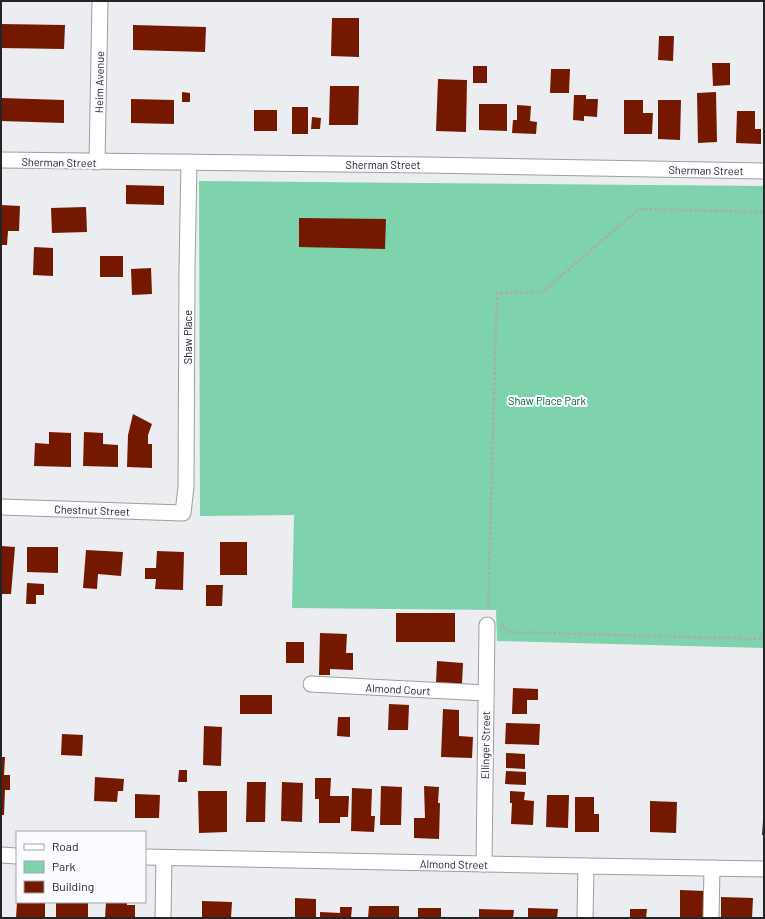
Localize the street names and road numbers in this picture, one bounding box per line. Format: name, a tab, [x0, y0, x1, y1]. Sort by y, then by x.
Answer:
street label: Heim Avenue	[92, 51, 106, 113]
street label: Sherman Street	[21, 155, 97, 169]
street label: Sherman Street	[345, 158, 421, 171]
street label: Sherman Street	[668, 163, 744, 177]
street label: Shaw Place	[181, 310, 194, 364]
street label: Chestnut Street	[54, 502, 130, 518]
street label: Almond Court	[365, 681, 431, 697]
street label: Ellinger Street	[478, 711, 492, 779]
street label: Almond Street	[420, 857, 488, 871]

